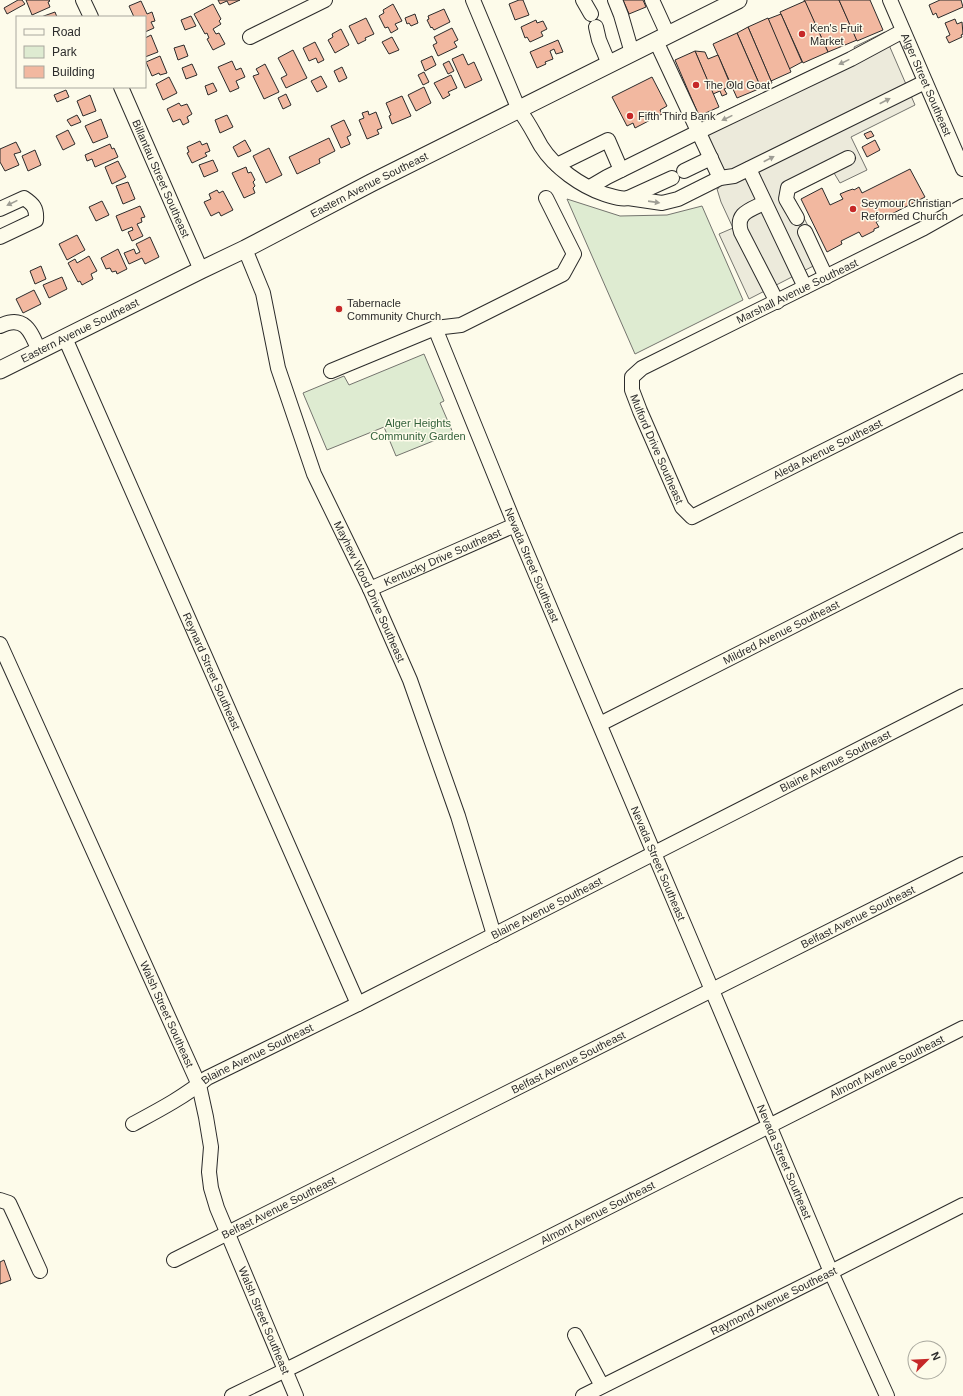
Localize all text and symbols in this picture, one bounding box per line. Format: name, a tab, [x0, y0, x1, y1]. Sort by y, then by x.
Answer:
legend	[16, 16, 146, 88]
place label: Ken's Fruit Market	[810, 22, 862, 47]
text: Road	[52, 25, 81, 39]
marker: Ken's Fruit Market	[797, 29, 807, 39]
street label: Alger Street Southeast	[899, 31, 954, 138]
text: Park	[52, 45, 78, 59]
one-way arrow	[838, 59, 850, 65]
text: Building	[52, 65, 95, 79]
place label: The Old Goat	[704, 79, 770, 91]
marker: The Old Goat	[691, 80, 701, 90]
one-way arrow	[880, 97, 891, 104]
place label: Fifth Third Bank	[638, 110, 716, 122]
marker: Fifth Third Bank	[625, 111, 635, 121]
one-way arrow	[721, 115, 732, 121]
street label: Billantau Street Southeast	[130, 118, 192, 239]
street label: Eastern Avenue Southeast	[308, 150, 430, 220]
one-way arrow	[763, 156, 775, 162]
place label: Seymour Christian Reformed Church	[861, 197, 951, 222]
one-way arrow	[648, 199, 660, 205]
one-way arrow	[7, 200, 18, 206]
marker: Seymour Christian Reformed Church	[848, 204, 858, 214]
street label: Marshall Avenue Southeast	[734, 256, 860, 326]
street label: Eastern Avenue Southeast	[19, 296, 141, 365]
place label: Tabernacle Community Church	[347, 297, 441, 322]
marker: Tabernacle Community Church	[334, 304, 344, 314]
street label: Mulford Drive Southeast	[628, 392, 686, 506]
park label: Alger Heights Community Garden	[370, 417, 466, 442]
street label: Aleda Avenue Southeast	[771, 417, 884, 481]
street label: Nevada Street Southeast	[503, 506, 561, 624]
street label: Mayhew Wood Drive Southeast	[332, 519, 407, 664]
street label: Kentucky Drive Southeast	[382, 526, 503, 588]
street label: Mildred Avenue Southeast	[721, 598, 841, 667]
street label: Reynard Street Southeast	[181, 611, 243, 732]
street label: Blaine Avenue Southeast	[778, 728, 893, 794]
street label: Nevada Street Southeast	[629, 804, 688, 922]
street label: Blaine Avenue Southeast	[489, 875, 604, 941]
street label: Belfast Avenue Southeast	[799, 883, 917, 950]
street label: Walsh Street Southeast	[138, 959, 196, 1069]
street label: Blaine Avenue Southeast	[199, 1021, 315, 1086]
street label: Belfast Avenue Southeast	[509, 1029, 627, 1096]
street label: Almont Avenue Southeast	[828, 1033, 946, 1100]
street label: Nevada Street Southeast	[755, 1103, 814, 1221]
street label: Belfast Avenue Southeast	[220, 1174, 338, 1241]
street label: Almont Avenue Southeast	[538, 1179, 657, 1247]
street label: Raymond Avenue Southeast	[708, 1264, 839, 1337]
street label: Walsh Street Southeast	[236, 1265, 292, 1376]
north arrow	[907, 1340, 947, 1380]
text: N	[929, 1350, 943, 1362]

